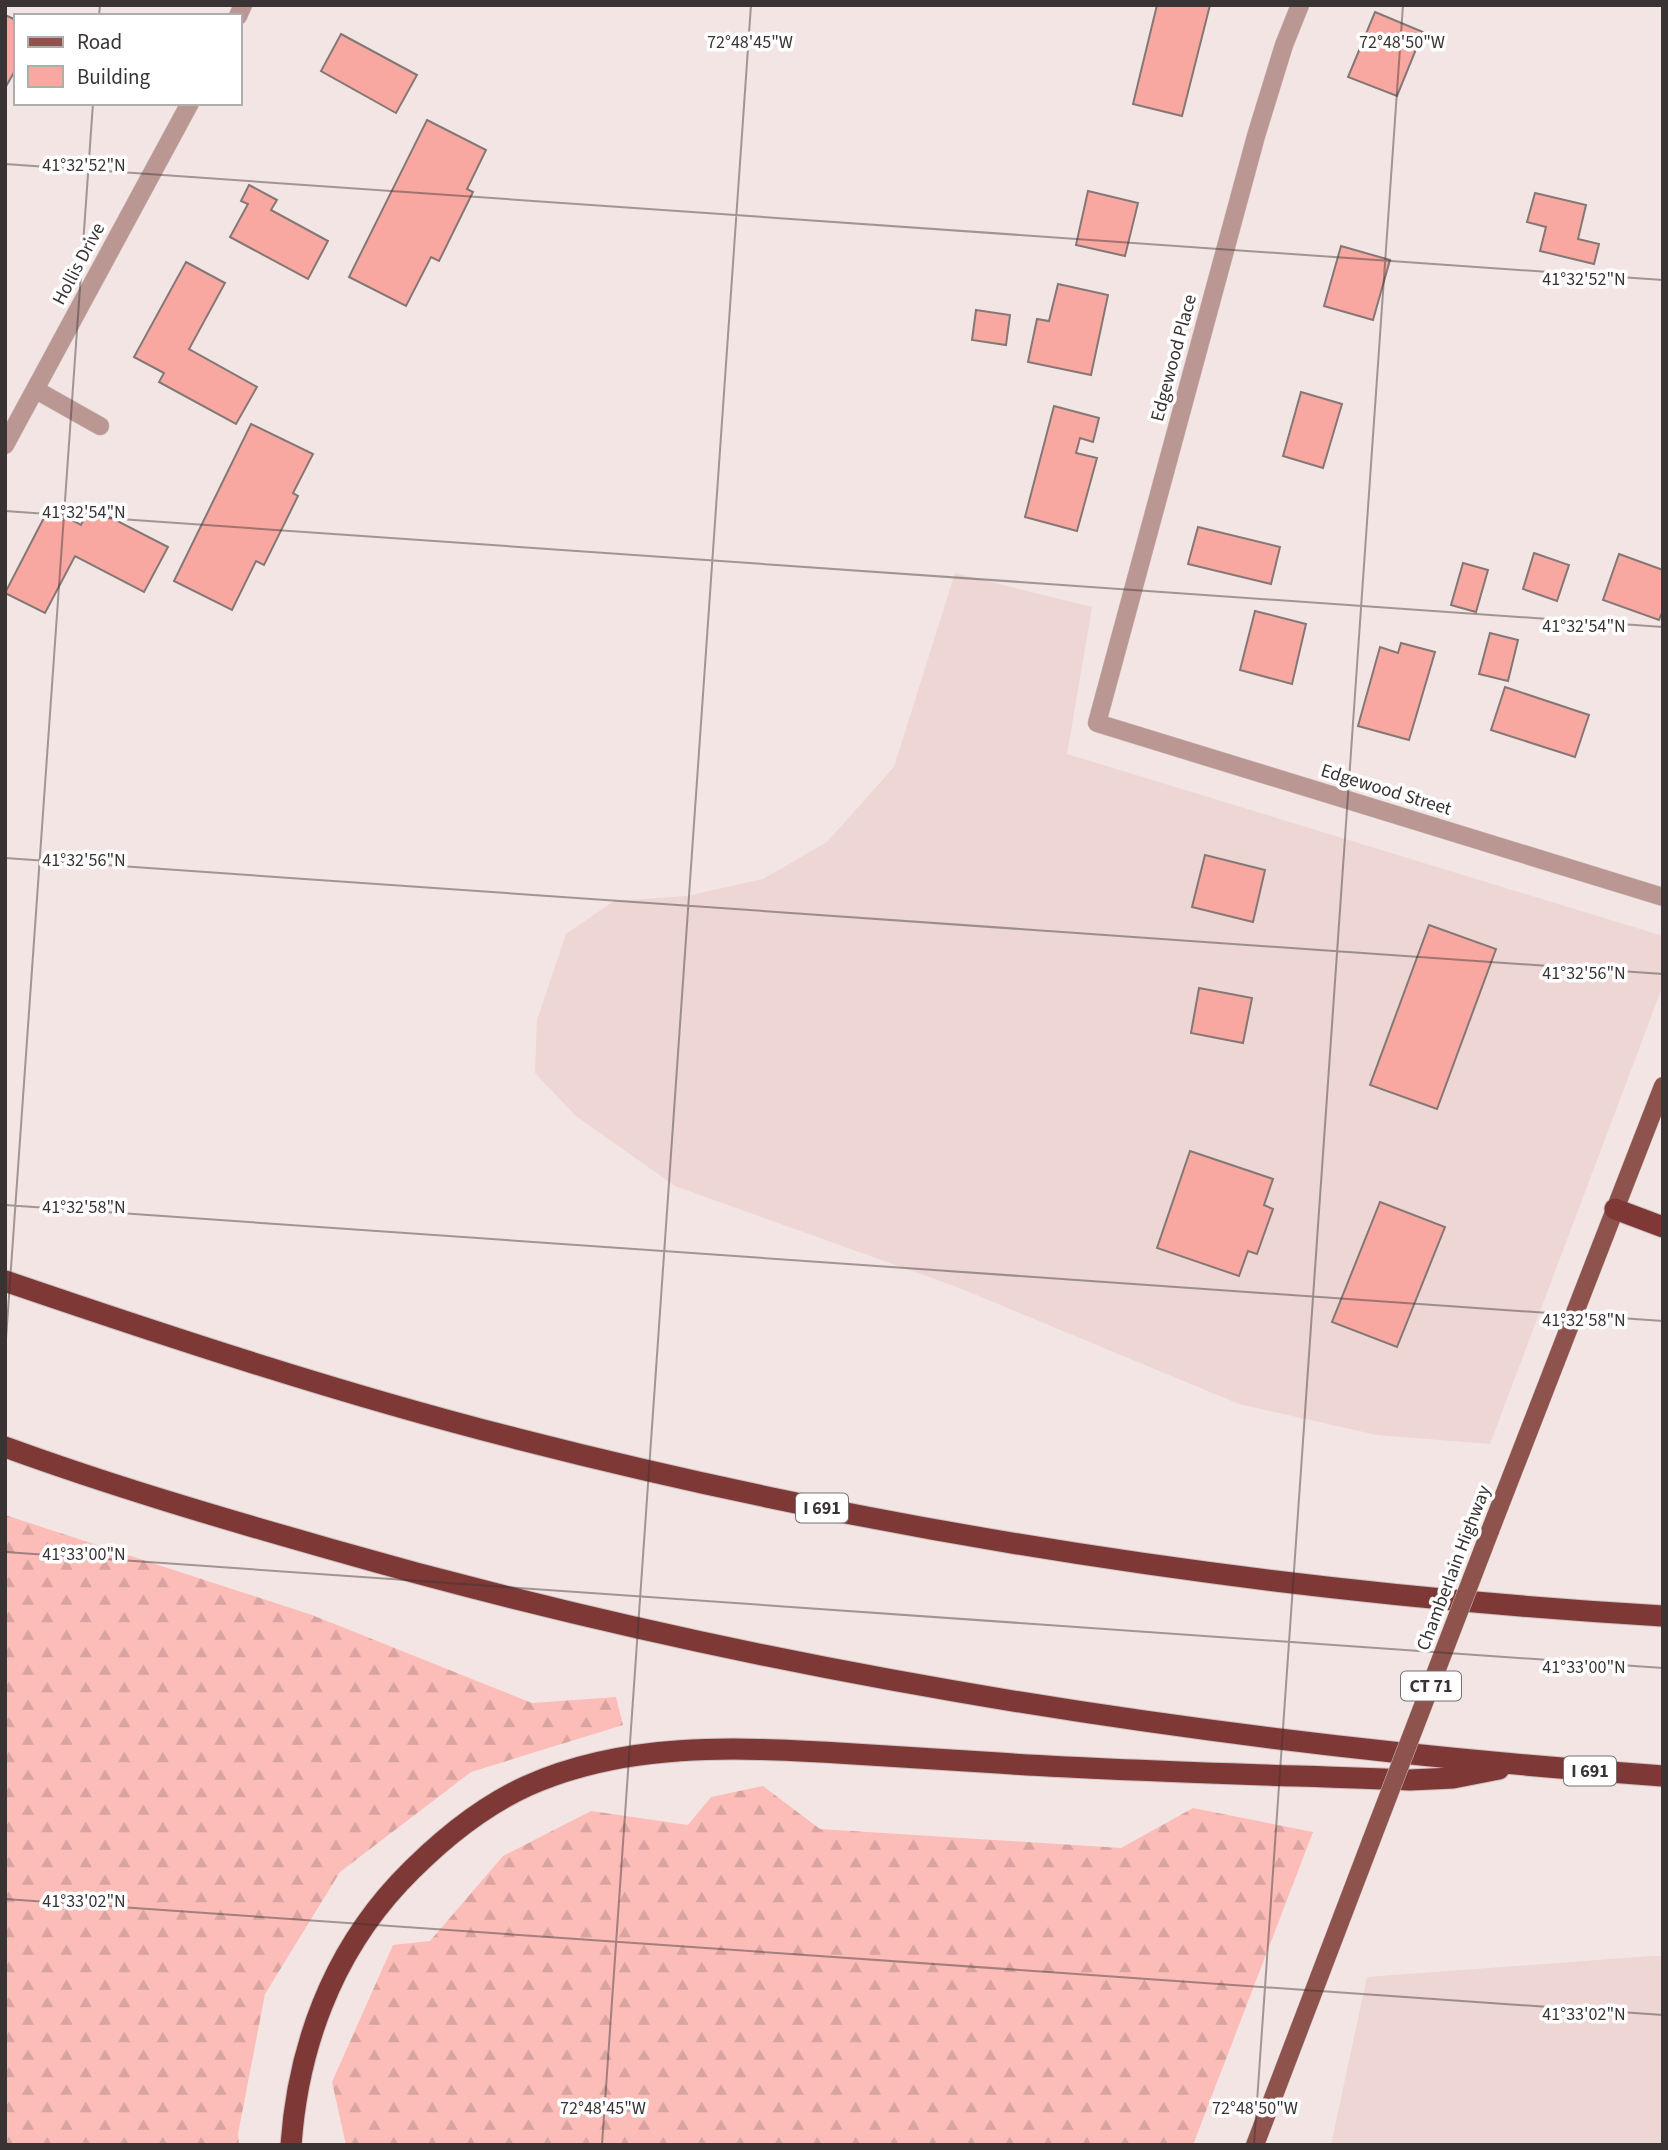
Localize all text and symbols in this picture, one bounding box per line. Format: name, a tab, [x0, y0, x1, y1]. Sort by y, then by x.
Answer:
legend	[14, 14, 242, 105]
text: Road	[77, 27, 122, 57]
text: 72°48'45"W	[707, 30, 793, 55]
text: 72°48'50"W	[1359, 30, 1445, 55]
text: Building	[77, 62, 151, 92]
text: 41°32'52"N	[42, 153, 126, 178]
street label: Hollis Drive	[46, 218, 112, 310]
text: 41°32'52"N	[1542, 267, 1626, 292]
street label: Edgewood Place	[1144, 291, 1204, 425]
text: 41°32'54"N	[42, 500, 126, 525]
text: 41°32'54"N	[1542, 614, 1626, 639]
street label: Edgewood Street	[1317, 757, 1455, 823]
text: 41°32'56"N	[42, 848, 126, 873]
text: 41°32'56"N	[1542, 961, 1626, 986]
text: 41°32'58"N	[42, 1195, 126, 1220]
text: 41°32'58"N	[1542, 1308, 1626, 1333]
street label: Chamberlain Highway	[1410, 1481, 1498, 1655]
road number: I 691	[796, 1493, 848, 1522]
text: 41°33'00"N	[42, 1542, 126, 1567]
text: 41°33'00"N	[1542, 1655, 1626, 1680]
road number: CT 71	[1401, 1672, 1461, 1700]
road number: I 691	[1564, 1756, 1616, 1786]
text: 41°33'02"N	[42, 1889, 126, 1914]
text: 41°33'02"N	[1542, 2002, 1626, 2027]
text: 72°48'45"W	[560, 2096, 646, 2121]
text: 72°48'50"W	[1212, 2096, 1298, 2121]

